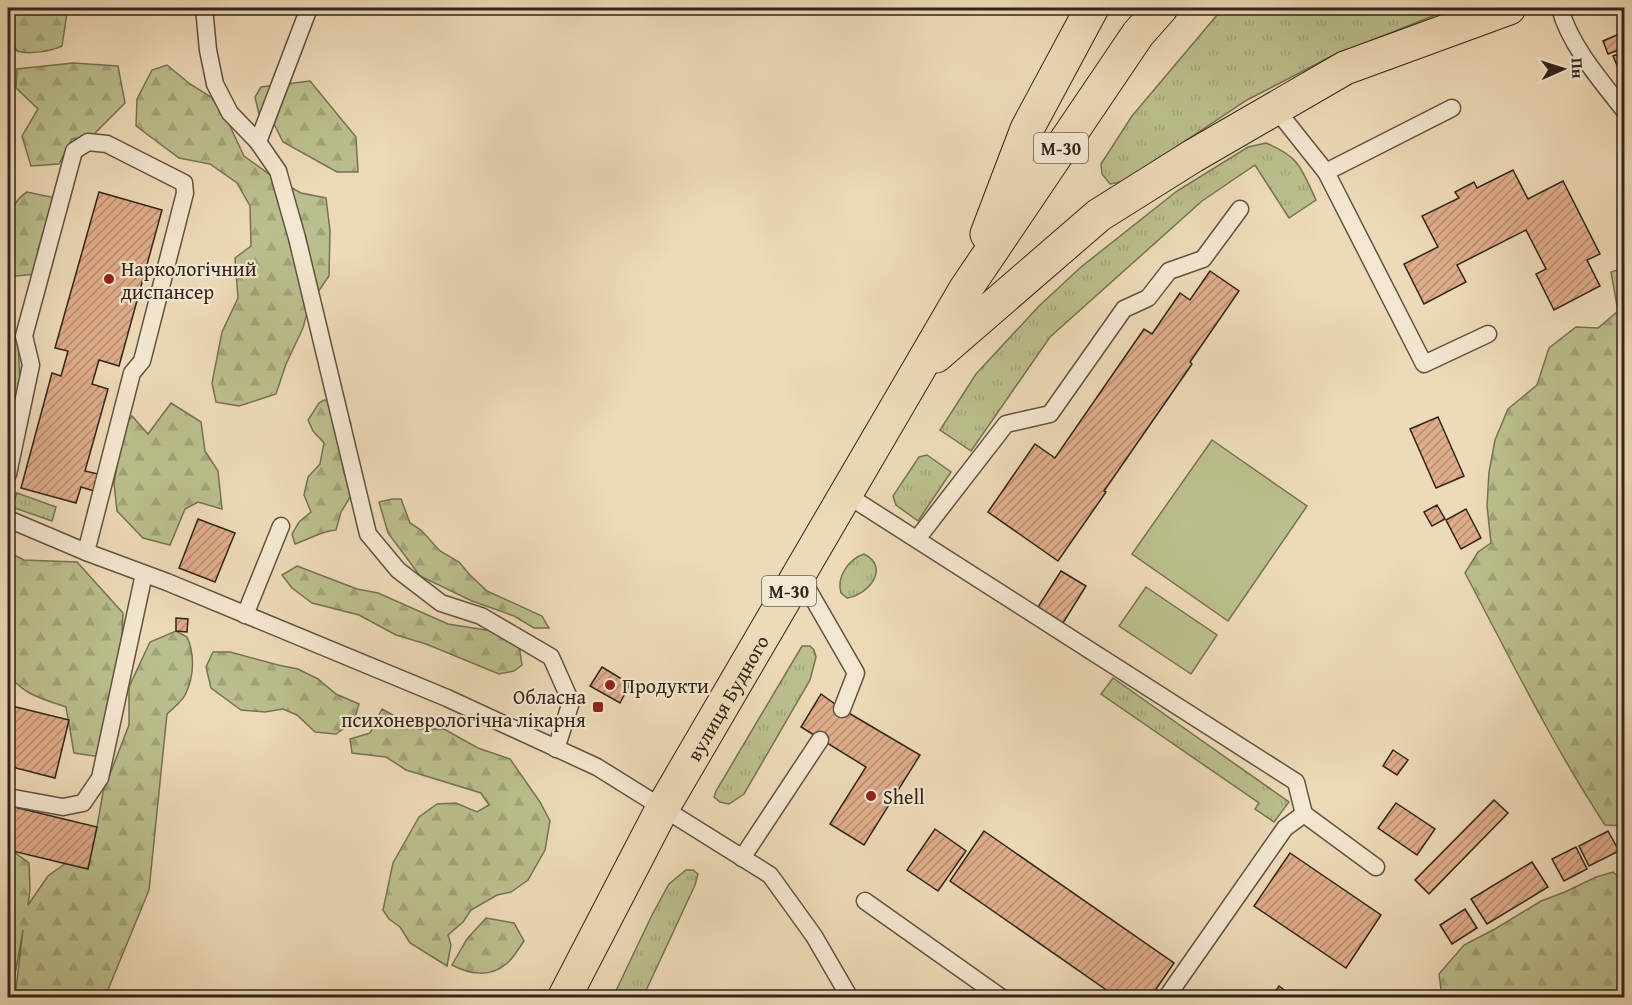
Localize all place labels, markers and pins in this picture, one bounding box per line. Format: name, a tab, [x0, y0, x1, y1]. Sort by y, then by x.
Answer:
place label: Наркологічний диспансер	[121, 254, 257, 306]
marker: Наркологічний диспансер	[102, 272, 116, 286]
place label: Продукти	[622, 671, 709, 700]
marker: Продукти	[603, 678, 617, 692]
place label: Обласна психоневрологічна лікарня	[341, 682, 586, 734]
marker: Обласна психоневрологічна лікарня	[591, 700, 605, 714]
place label: Shell	[883, 782, 925, 811]
marker: Shell	[864, 789, 878, 803]

